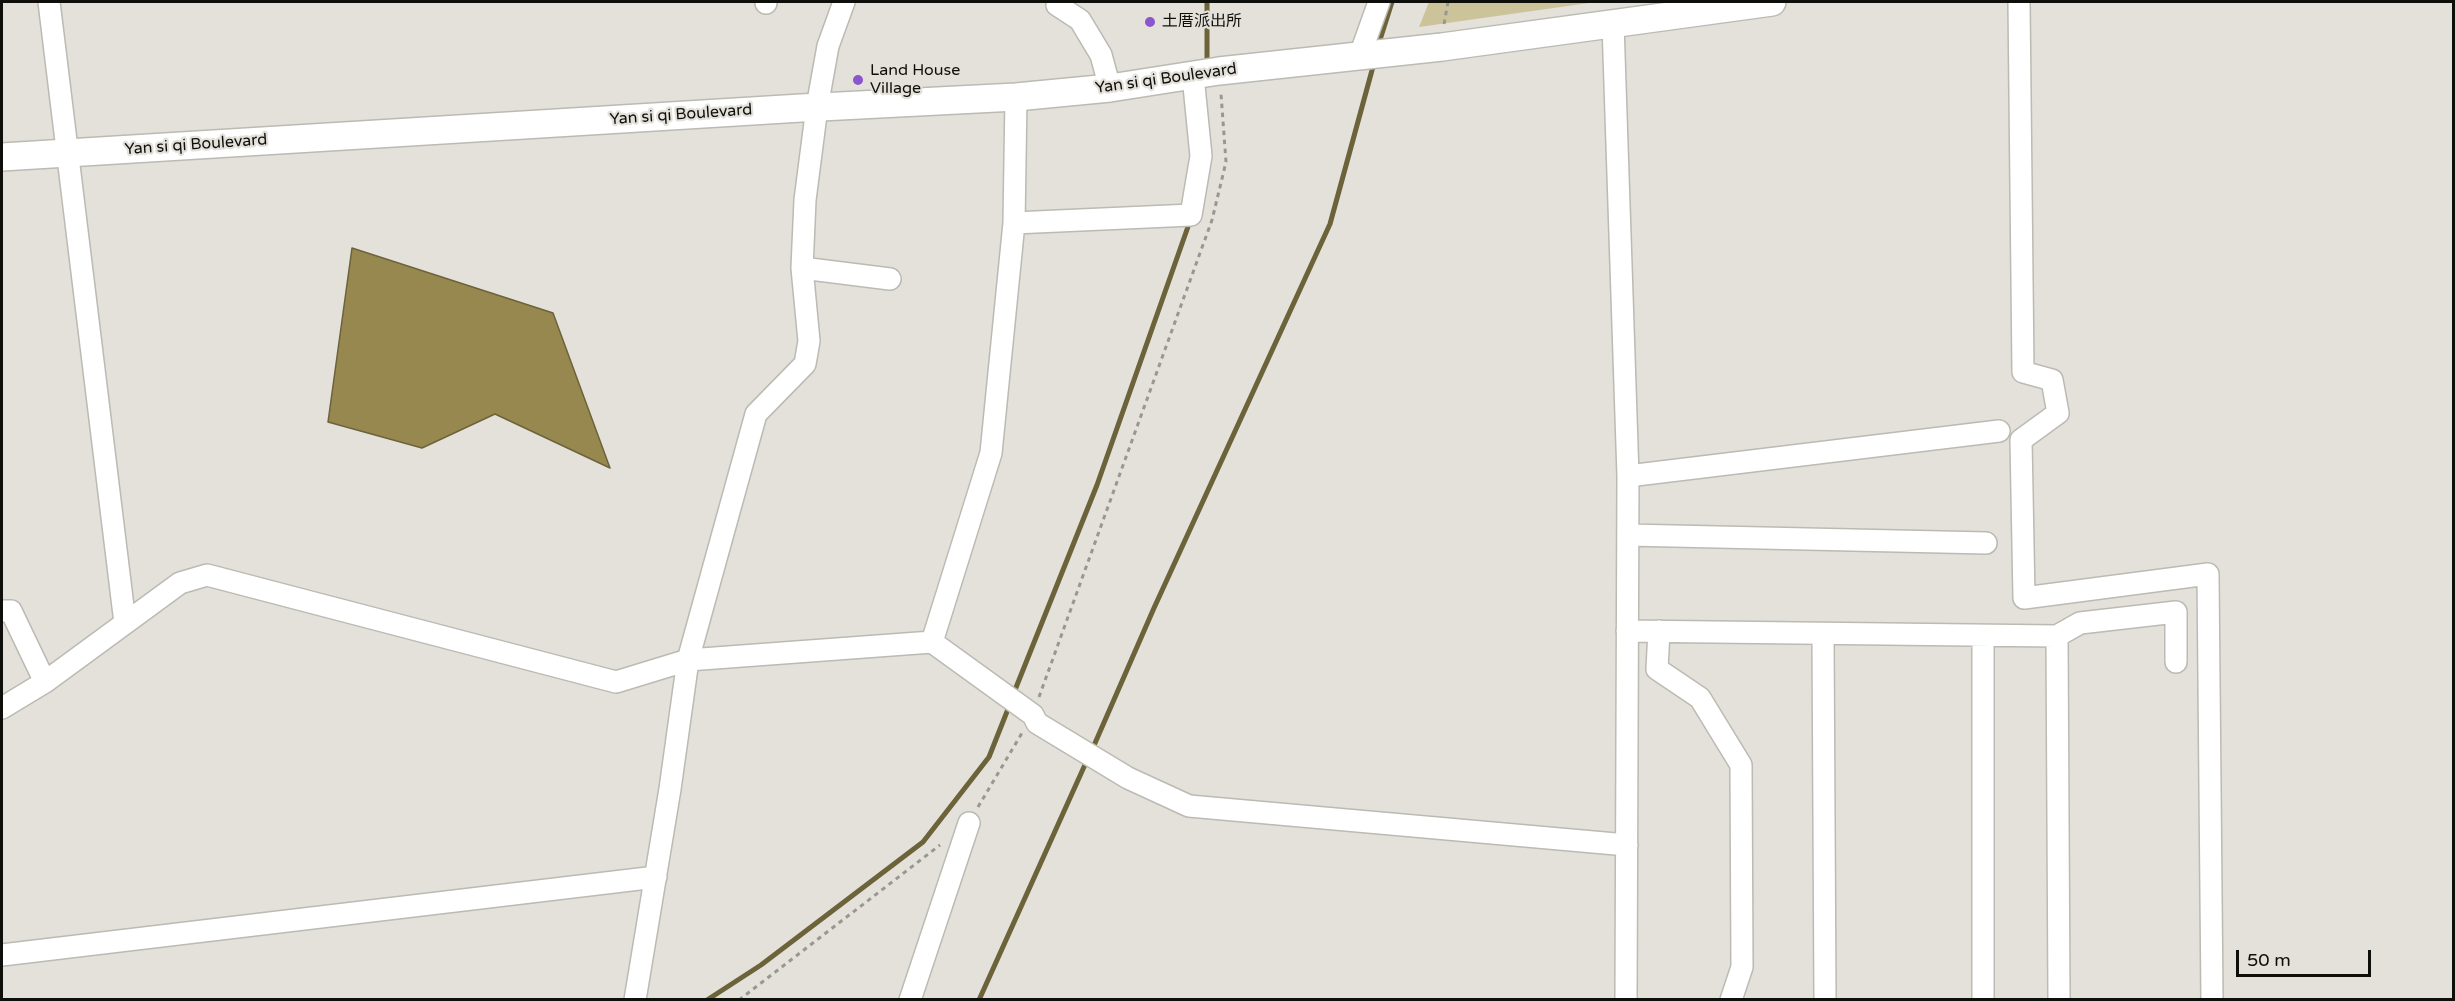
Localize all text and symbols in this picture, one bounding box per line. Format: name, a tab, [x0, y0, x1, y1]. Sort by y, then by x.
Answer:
place label: 土厝派出所	[1162, 12, 1242, 32]
marker: 土厝派出所	[1143, 15, 1157, 29]
street label: Yan si qi Boulevard	[1094, 60, 1238, 98]
place label: Land House Village	[870, 61, 960, 99]
marker: Land House Village	[851, 73, 865, 87]
street label: Yan si qi Boulevard	[609, 100, 753, 130]
street label: Yan si qi Boulevard	[124, 130, 268, 160]
scale bar	[2239, 938, 2374, 976]
text: 50 m	[2247, 949, 2291, 971]

